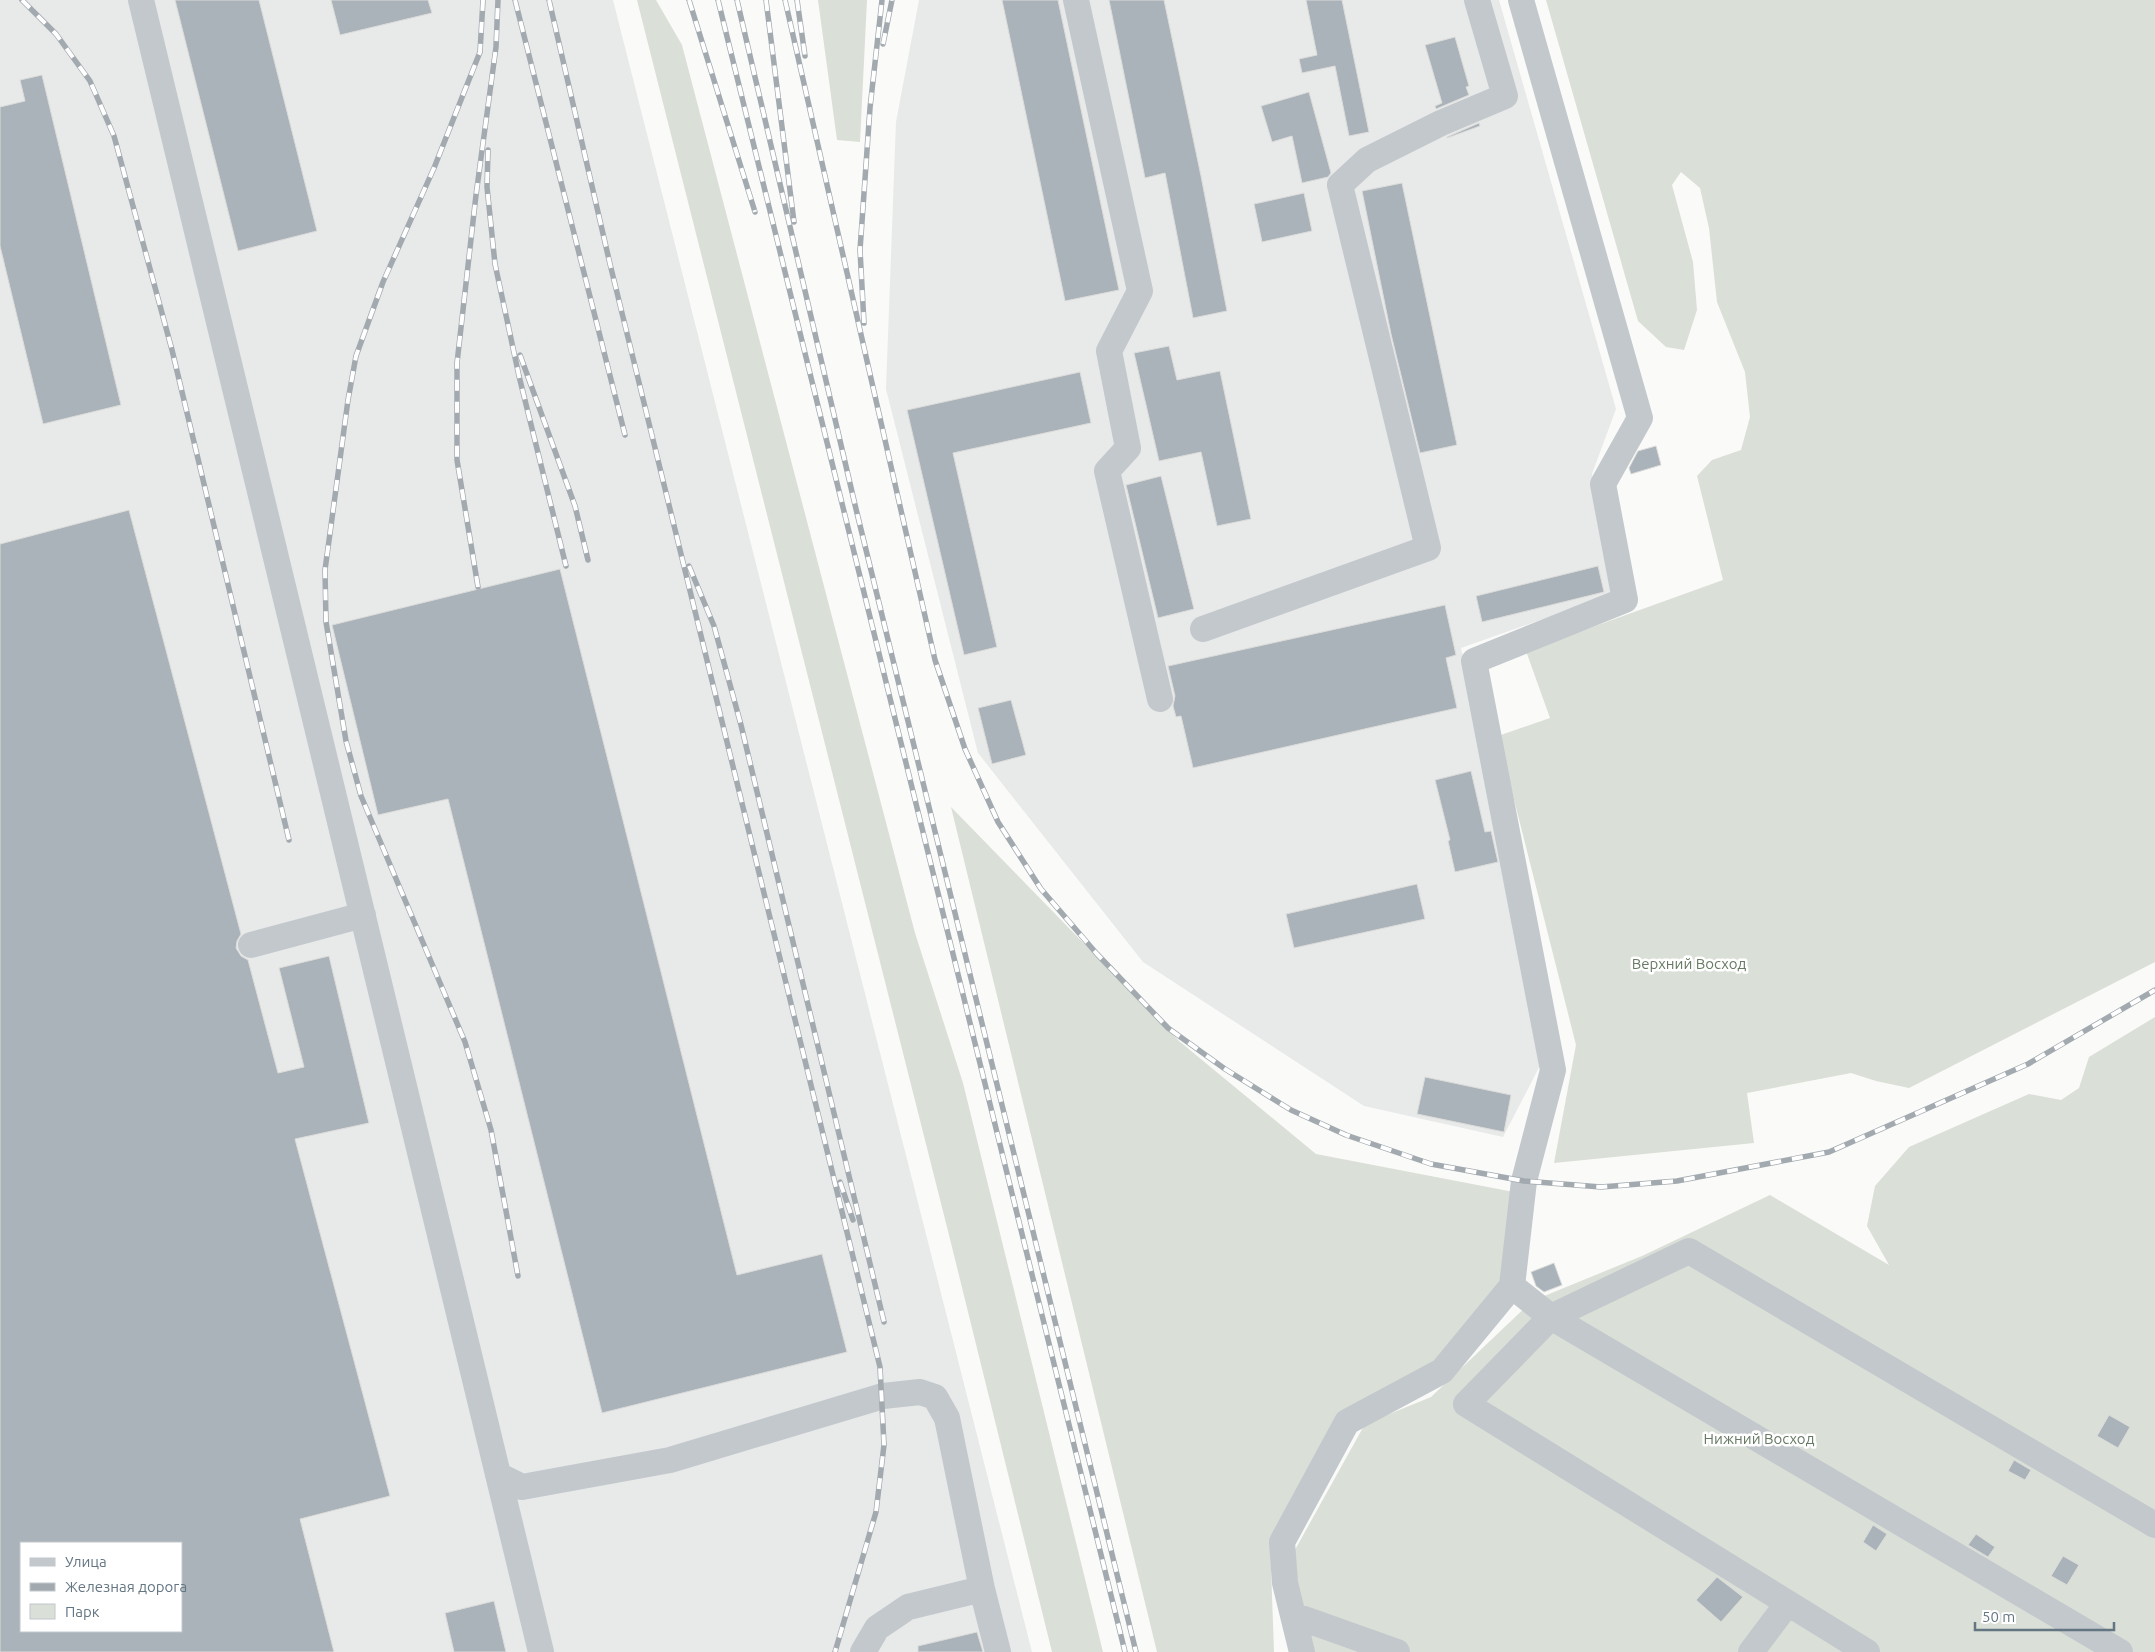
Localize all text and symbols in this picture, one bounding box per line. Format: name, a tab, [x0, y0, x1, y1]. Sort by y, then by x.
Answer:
park label: Верхний Восход	[1632, 955, 1746, 972]
park label: Нижний Восход	[1704, 1430, 1815, 1447]
legend	[20, 1542, 182, 1632]
text: Улица	[65, 1553, 107, 1570]
text: Железная дорога	[65, 1578, 187, 1595]
scale bar	[1975, 1600, 2114, 1632]
text: Парк	[65, 1603, 100, 1620]
text: 50 m	[1982, 1608, 2015, 1625]

